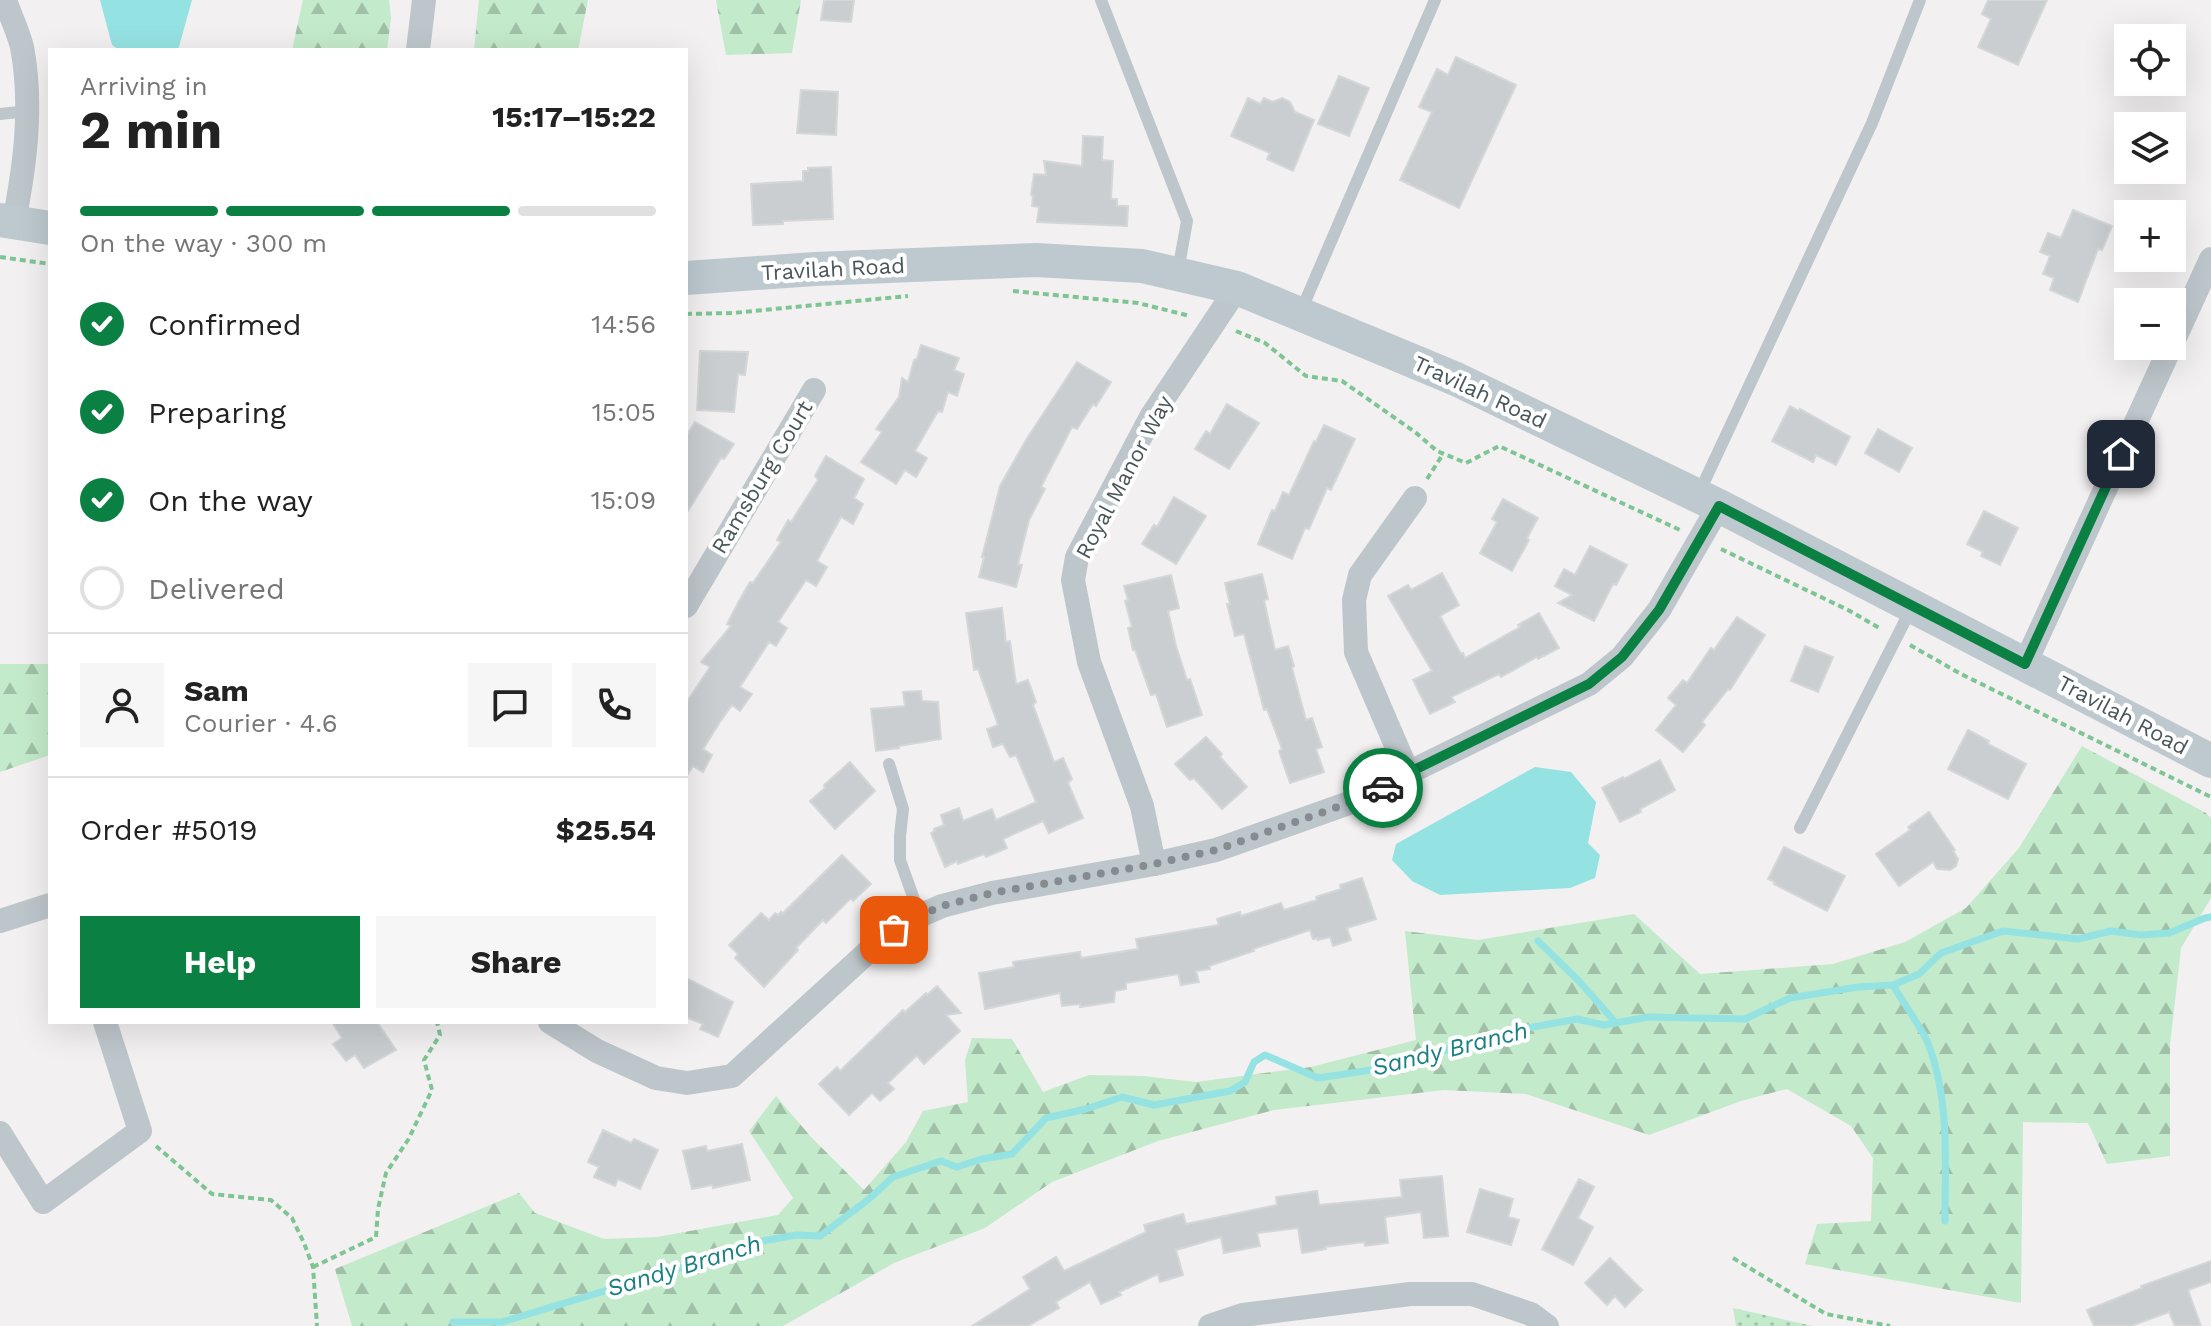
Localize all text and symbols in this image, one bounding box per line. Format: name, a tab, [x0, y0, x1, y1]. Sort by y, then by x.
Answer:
map controls	[2114, 24, 2186, 360]
button: locate	[2114, 24, 2186, 96]
text: Arriving in	[80, 71, 208, 101]
text: 15:17–15:22	[492, 99, 656, 134]
text: 2 min	[80, 100, 222, 161]
button: layers	[2114, 112, 2186, 184]
button: +	[2114, 200, 2186, 272]
text: On the way · 300 m	[80, 228, 327, 258]
street label: Travilah Road	[761, 253, 905, 285]
button: −	[2114, 288, 2186, 360]
icon: check	[80, 302, 124, 346]
text: Confirmed	[148, 307, 302, 342]
text: 14:56	[591, 309, 656, 339]
street label: Travilah Road	[1410, 350, 1550, 434]
icon: check	[80, 390, 124, 434]
street label: Royal Manor Way	[1070, 391, 1178, 563]
text: Preparing	[148, 395, 286, 430]
street label: Ramsburg Court	[706, 396, 818, 558]
text: 15:05	[592, 397, 656, 427]
pin	[2087, 420, 2155, 488]
icon: home	[2099, 432, 2143, 476]
icon: check	[80, 478, 124, 522]
text: On the way	[148, 483, 313, 518]
text: 15:09	[591, 485, 656, 515]
text: Delivered	[148, 571, 285, 606]
button: person	[80, 663, 164, 747]
button: chat	[468, 663, 552, 747]
button: phone	[572, 663, 656, 747]
street label: Travilah Road	[2054, 670, 2192, 760]
text: Sam	[184, 673, 249, 708]
text: Courier · 4.6	[184, 708, 338, 738]
courier	[1343, 748, 1423, 828]
icon: car	[1361, 766, 1405, 810]
text: Order #5019	[80, 812, 257, 847]
text: $25.54	[556, 812, 656, 847]
pin	[860, 896, 928, 964]
icon: bag	[872, 908, 916, 952]
button: Help	[80, 916, 360, 1008]
button: Share	[376, 916, 656, 1008]
water label: Sandy Branch	[1369, 1016, 1531, 1082]
water label: Sandy Branch	[604, 1229, 764, 1303]

